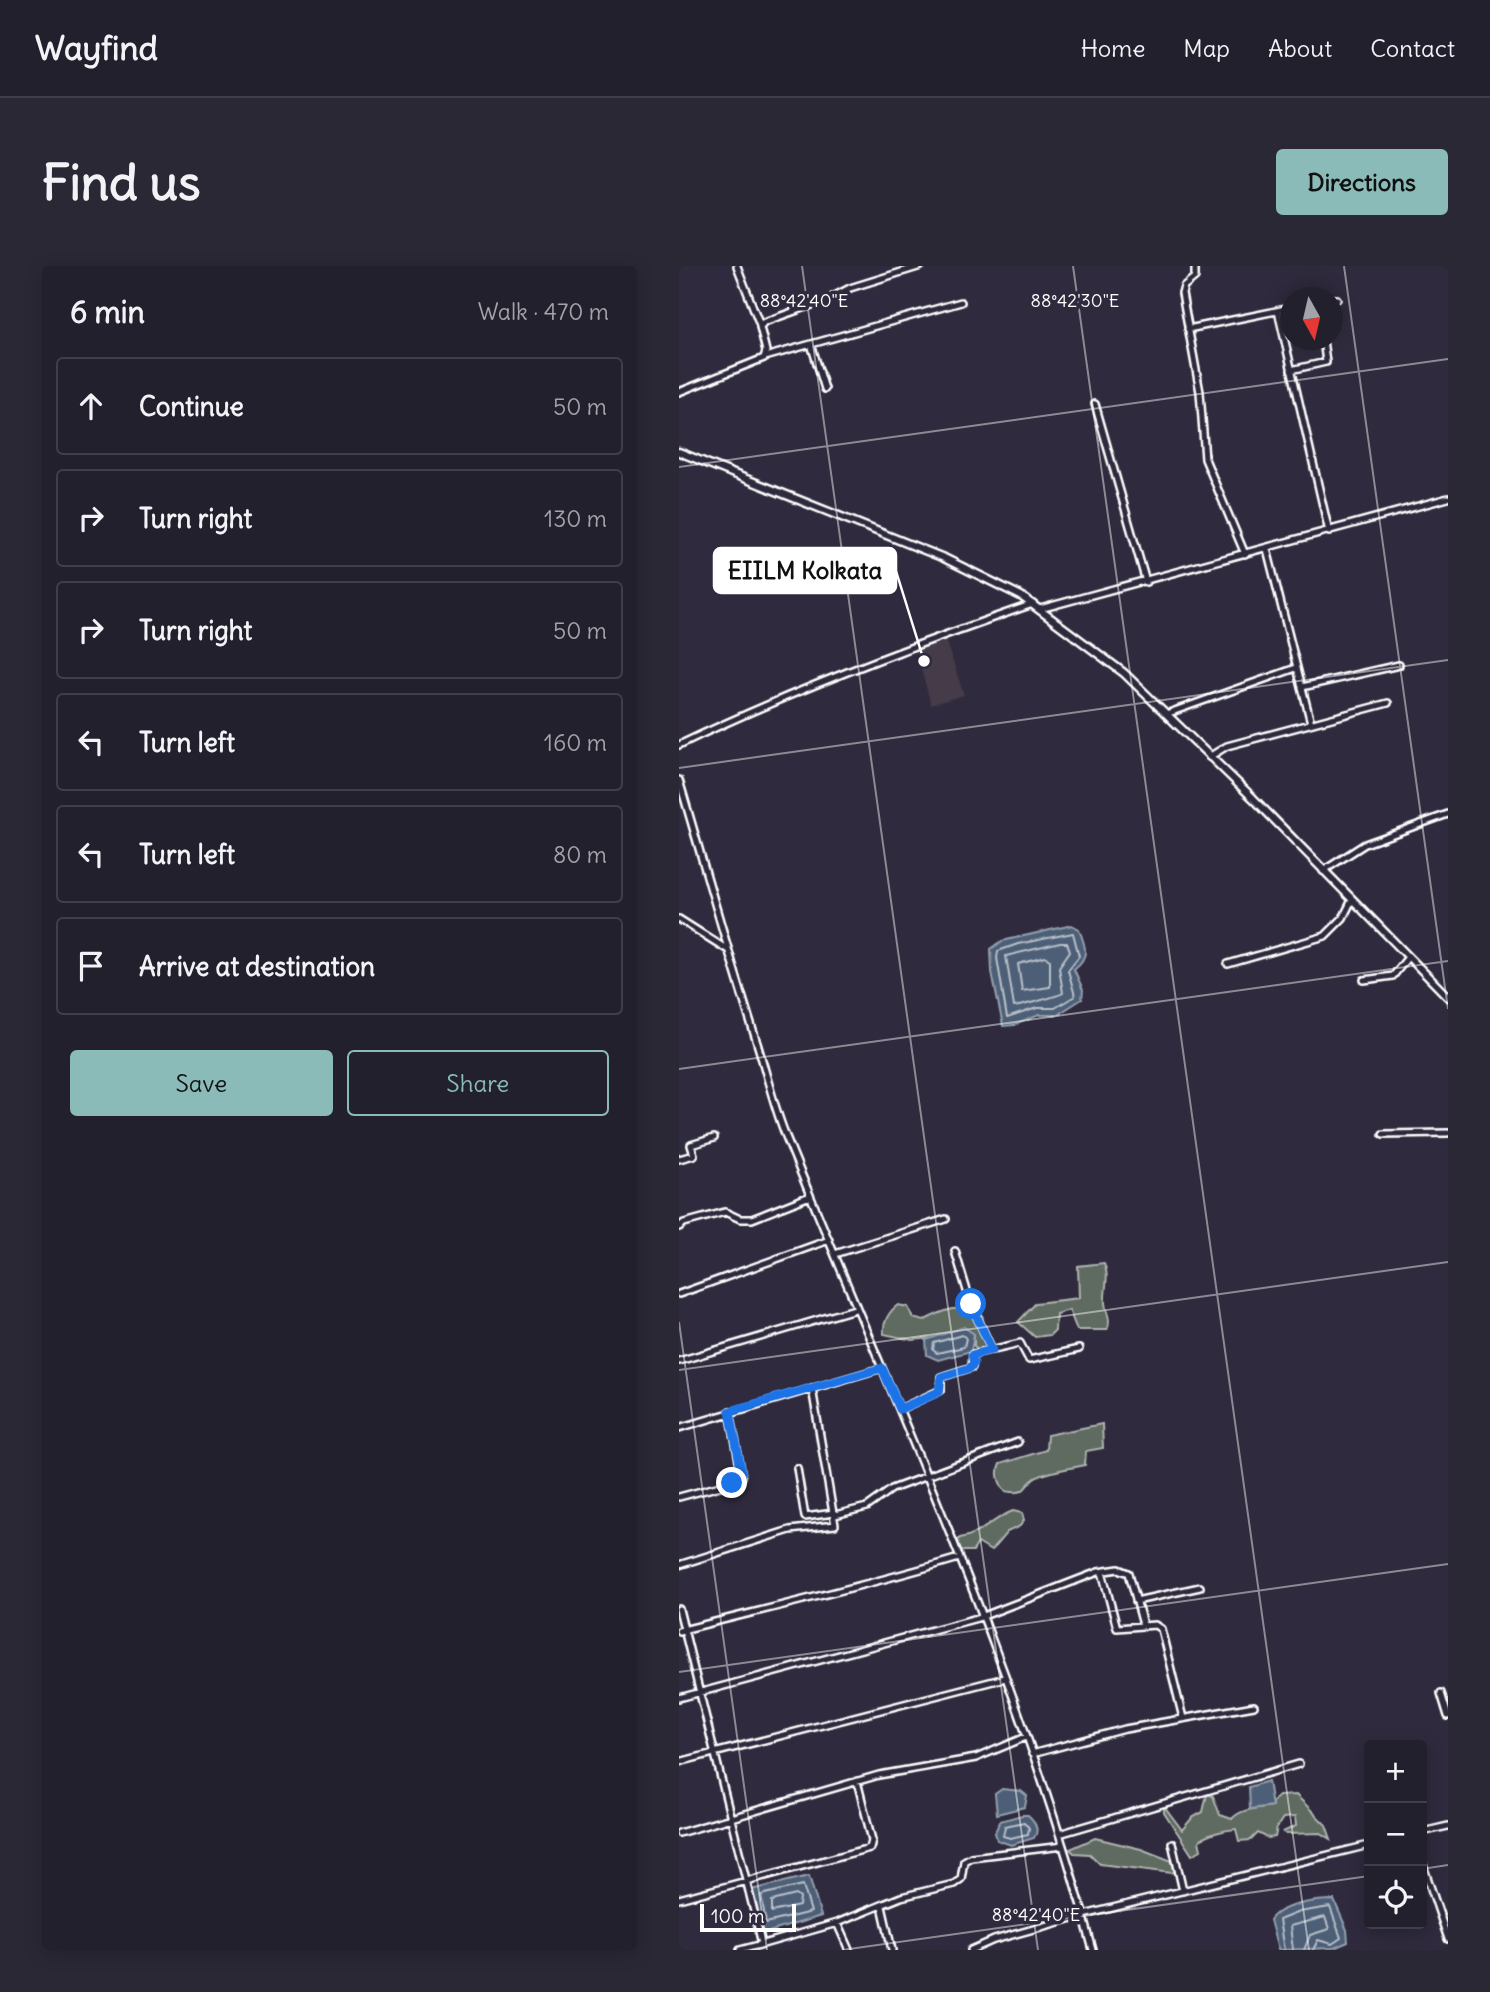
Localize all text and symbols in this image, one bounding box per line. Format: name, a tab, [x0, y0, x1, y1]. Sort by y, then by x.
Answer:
text: Wayfind	[35, 27, 158, 69]
text: Home	[1081, 33, 1145, 63]
text: Map	[1183, 33, 1230, 63]
text: About	[1268, 33, 1332, 63]
text: Contact	[1370, 33, 1455, 63]
button: Directions	[1276, 149, 1448, 215]
text: Find us	[42, 152, 200, 213]
north arrow	[1280, 287, 1343, 350]
text: 88°42'40"E	[760, 289, 848, 312]
text: 88°42'30"E	[1031, 289, 1119, 312]
text: 6 min	[70, 293, 145, 331]
text: Walk · 470 m	[478, 297, 609, 326]
icon: ahead	[72, 387, 110, 425]
text: Continue	[139, 390, 244, 423]
text: 50 m	[553, 392, 607, 421]
icon: right	[72, 499, 110, 537]
text: Turn right	[139, 502, 252, 535]
text: 130 m	[544, 504, 607, 533]
callout: EIILM Kolkata	[714, 548, 896, 593]
text: EIILM Kolkata	[728, 555, 882, 585]
icon: right	[72, 611, 110, 649]
text: Turn right	[139, 614, 252, 647]
text: 50 m	[553, 616, 607, 645]
icon: left	[72, 723, 110, 761]
text: Turn left	[139, 726, 235, 759]
text: 160 m	[544, 728, 607, 757]
icon: left	[72, 835, 110, 873]
text: Turn left	[139, 838, 235, 871]
text: 80 m	[553, 840, 607, 869]
icon: arrive	[72, 947, 110, 985]
text: Arrive at destination	[139, 950, 375, 983]
button: Save	[70, 1050, 333, 1116]
button: Share	[347, 1050, 609, 1116]
route start	[955, 1288, 986, 1319]
route end	[716, 1467, 747, 1498]
map controls	[1364, 1740, 1427, 1929]
button: +	[1364, 1740, 1427, 1803]
button: −	[1364, 1803, 1427, 1866]
button: locate	[1364, 1866, 1427, 1929]
scale bar	[700, 1901, 796, 1933]
text: 88°42'40"E	[992, 1903, 1080, 1926]
text: 100 m	[711, 1904, 765, 1928]

